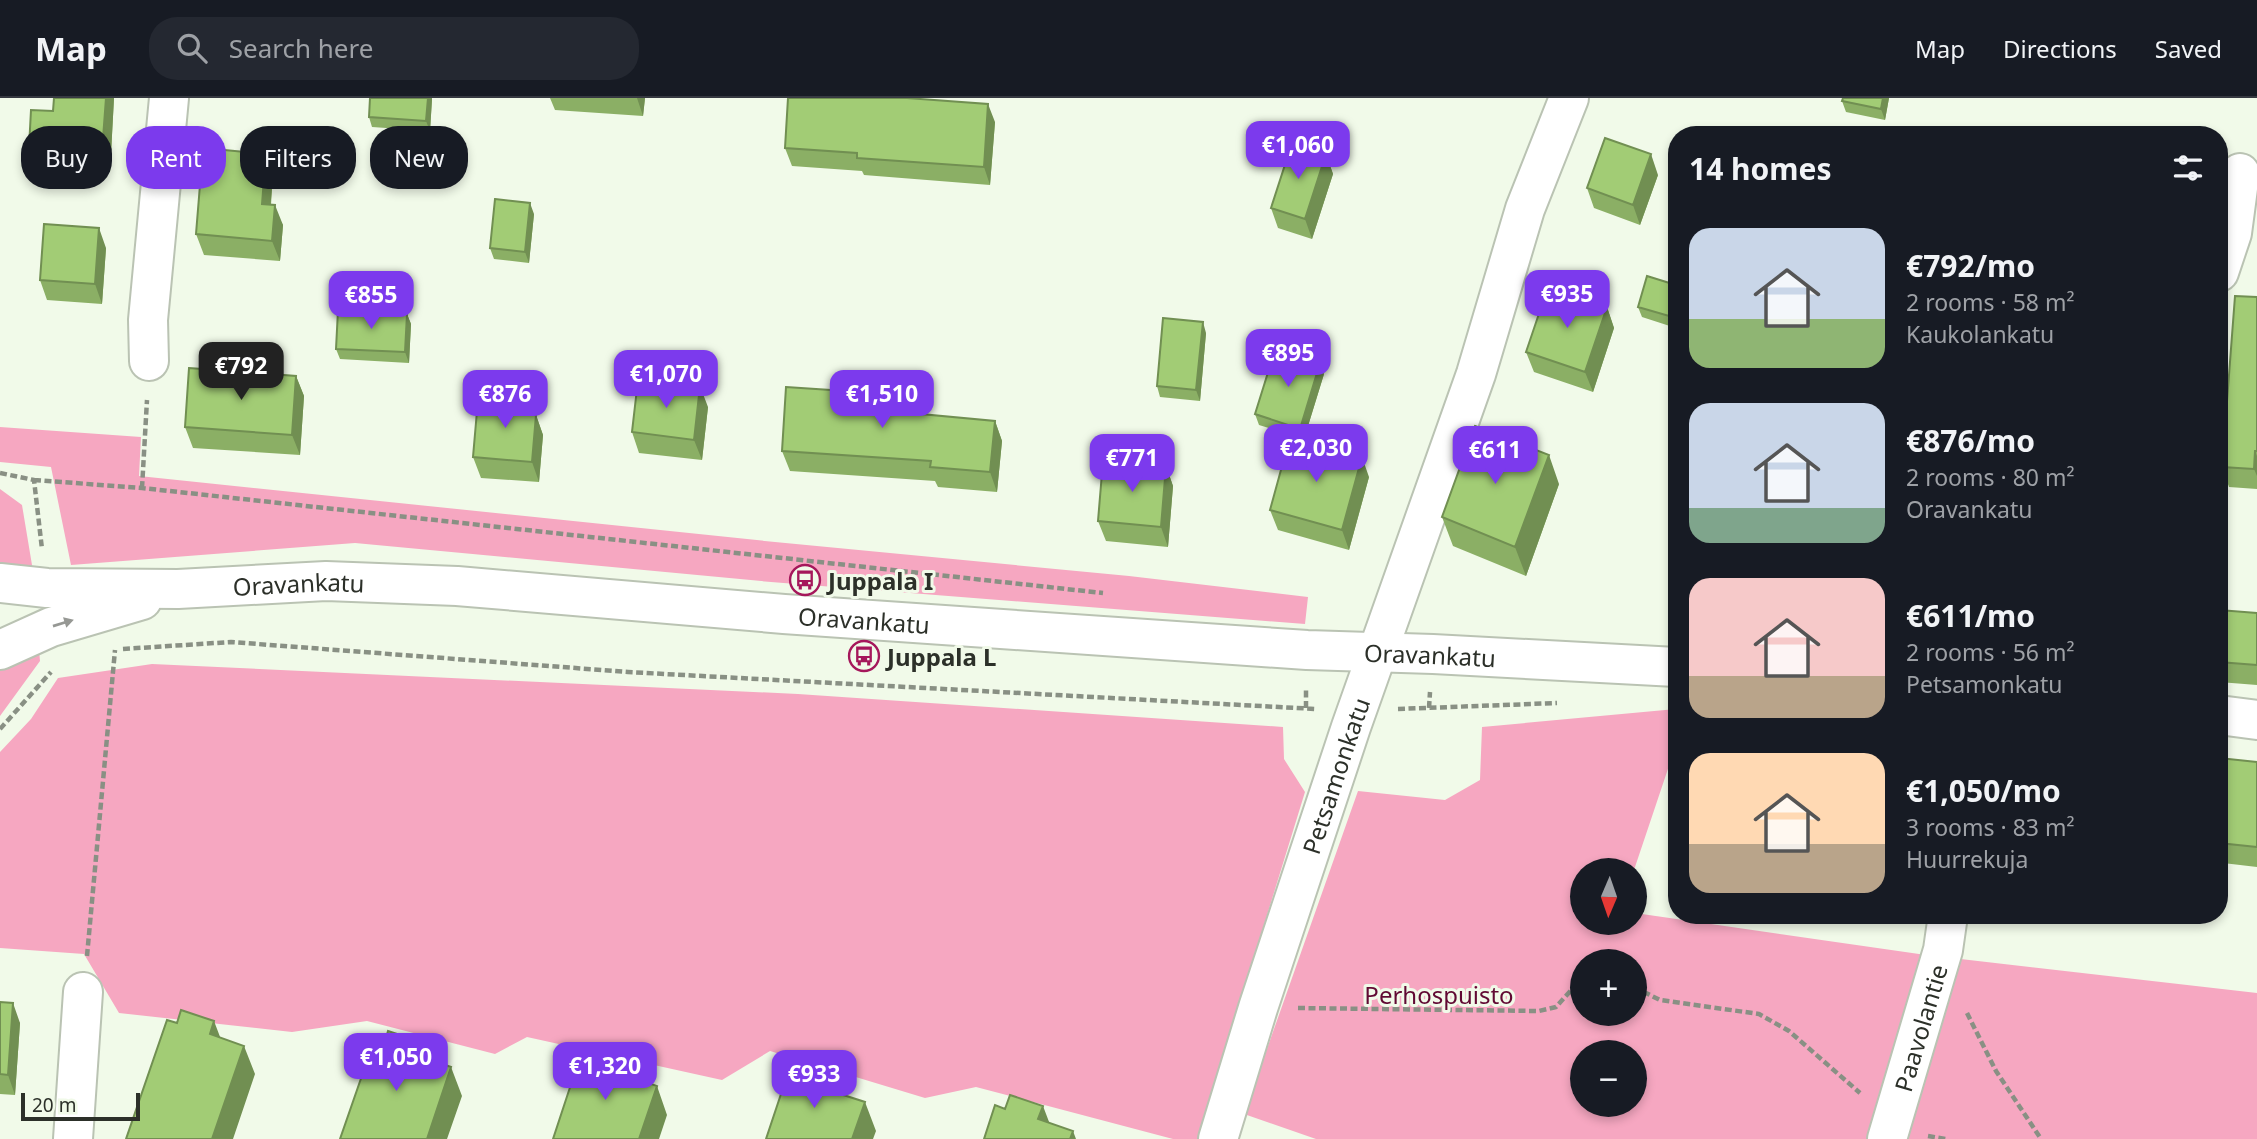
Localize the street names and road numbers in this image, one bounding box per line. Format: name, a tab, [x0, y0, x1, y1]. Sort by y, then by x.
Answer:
street label: Oravankatu	[232, 564, 365, 603]
street label: Oravankatu	[797, 599, 931, 641]
street label: Oravankatu	[1363, 635, 1497, 674]
street label: Petsamonkatu	[1294, 693, 1377, 858]
street label: Paavolantie	[1886, 960, 1954, 1095]

